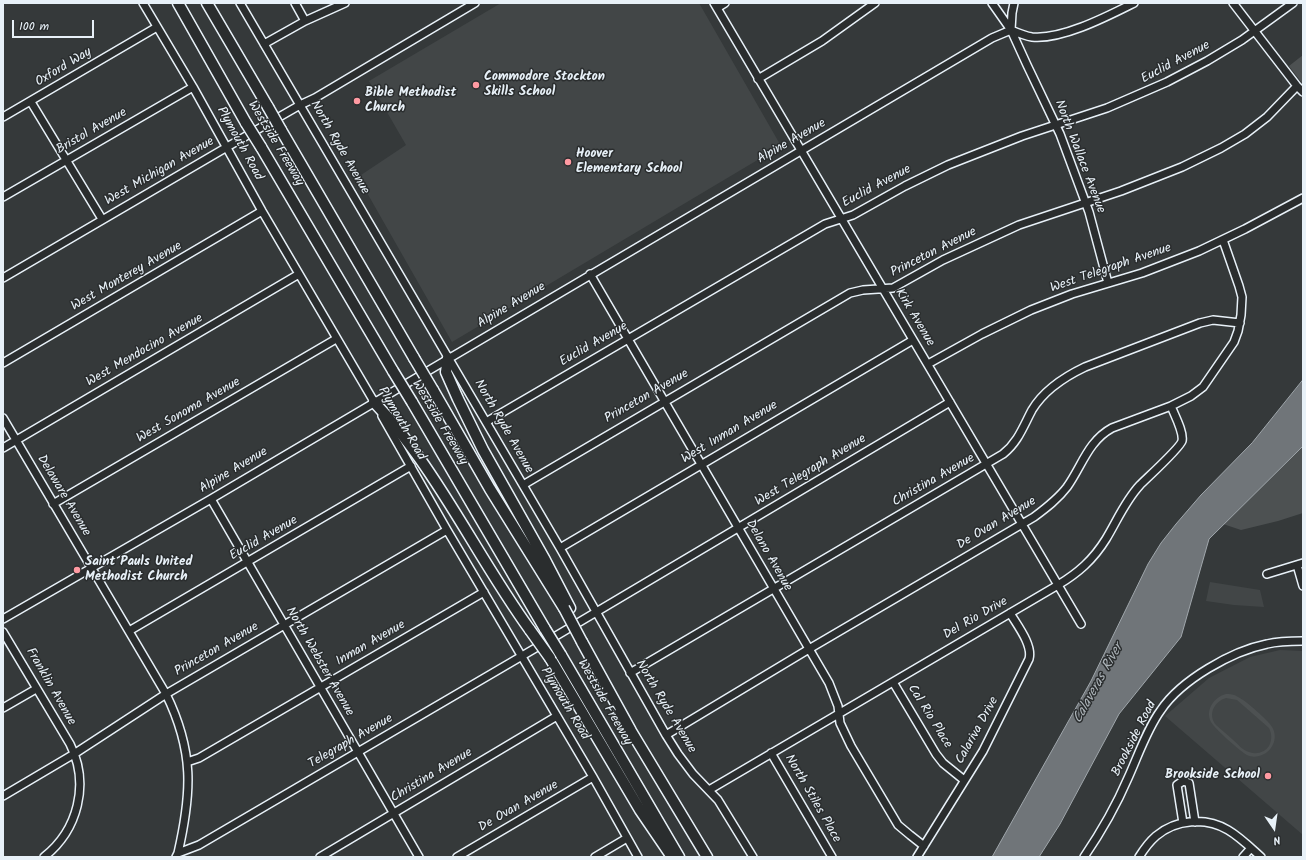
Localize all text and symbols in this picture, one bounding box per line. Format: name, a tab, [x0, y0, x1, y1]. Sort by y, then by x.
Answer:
scale bar	[14, 12, 96, 38]
text: 100 m	[19, 17, 49, 36]
street label: Euclid Avenue	[1139, 38, 1213, 88]
street label: Oxford Way	[33, 45, 95, 91]
place label: Commodore Stockton Skills School	[484, 70, 605, 101]
marker: Commodore Stockton Skills School	[471, 80, 481, 90]
place label: Bible Methodist Church	[365, 86, 456, 117]
marker: Bible Methodist Church	[352, 96, 362, 106]
street label: North Ryde Avenue	[306, 98, 372, 198]
street label: North Wallace Avenue	[1050, 98, 1108, 216]
street label: Westside Freeway	[243, 99, 307, 189]
street label: Plymouth Road	[212, 104, 266, 184]
street label: Bristol Avenue	[54, 106, 130, 158]
street label: Alpine Avenue	[755, 116, 829, 168]
street label: West Michigan Avenue	[103, 134, 217, 210]
place label: Hoover Elementary School	[576, 147, 682, 178]
marker: Hoover Elementary School	[563, 157, 573, 167]
street label: Euclid Avenue	[840, 162, 914, 212]
street label: Princeton Avenue	[888, 225, 980, 281]
street label: West Monterey Avenue	[69, 239, 185, 315]
street label: West Telegraph Avenue	[1048, 241, 1174, 297]
street label: Alpine Avenue	[475, 280, 549, 332]
street label: Kirk Avenue	[891, 286, 937, 350]
street label: West Mendocino Avenue	[84, 311, 206, 391]
street label: Euclid Avenue	[557, 319, 631, 371]
street label: Princeton Avenue	[602, 367, 692, 427]
street label: West Sonoma Avenue	[134, 375, 244, 447]
street label: North Ryde Avenue	[470, 377, 536, 477]
street label: Westside Freeway	[407, 378, 471, 468]
street label: Plymouth Road	[374, 385, 428, 463]
street label: West Inman Avenue	[679, 398, 781, 468]
street label: West Telegraph Avenue	[753, 432, 869, 510]
street label: Alpine Avenue	[197, 445, 271, 497]
street label: Christina Avenue	[890, 451, 978, 511]
street label: Delaware Avenue	[33, 453, 93, 539]
street label: De Ovan Avenue	[955, 494, 1039, 554]
street label: Euclid Avenue	[227, 513, 301, 565]
street label: Delano Avenue	[741, 518, 795, 594]
place label: Saint Pauls United Methodist Church	[85, 555, 192, 586]
marker: Saint Pauls United Methodist Church	[72, 565, 82, 575]
street label: Del Rio Drive	[941, 594, 1011, 644]
street label: North Webster Avenue	[281, 605, 357, 719]
street label: Inman Avenue	[333, 618, 409, 670]
street label: Princeton Avenue	[172, 620, 262, 680]
water label: Calaveras River	[1070, 641, 1128, 727]
street label: Franklin Avenue	[22, 645, 78, 729]
street label: Westside Freeway	[573, 657, 635, 749]
street label: North Ryde Avenue	[631, 658, 699, 756]
street label: Plymouth Road	[536, 665, 592, 743]
street label: Cal Rio Place	[903, 682, 955, 752]
street label: Calariva Drive	[953, 695, 1003, 767]
street label: Brookside Road	[1109, 699, 1161, 779]
street label: Telegraph Avenue	[306, 711, 396, 773]
street label: Christina Avenue	[388, 746, 476, 806]
street label: North Stiles Place	[780, 752, 844, 846]
place label: Brookside School	[1165, 768, 1260, 784]
marker: Brookside School	[1263, 771, 1273, 781]
street label: De Ovan Avenue	[476, 778, 562, 836]
north arrow	[1254, 808, 1294, 848]
text: N	[1271, 830, 1282, 849]

